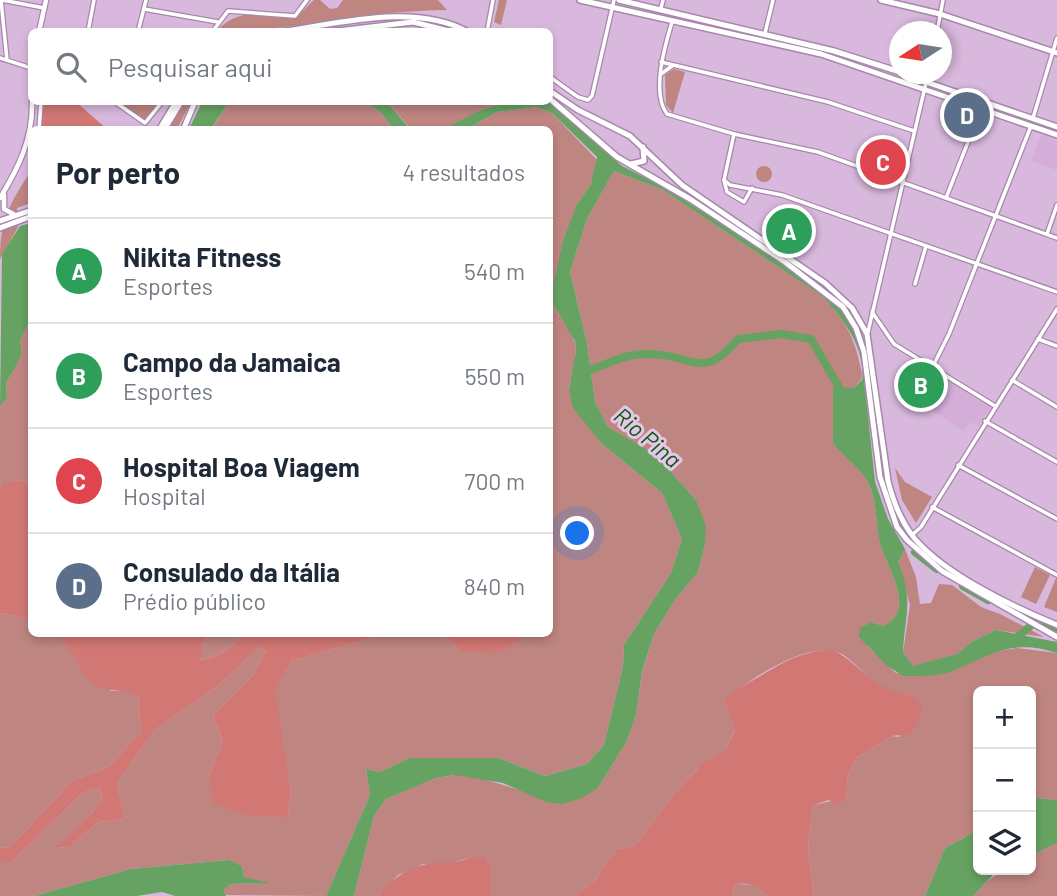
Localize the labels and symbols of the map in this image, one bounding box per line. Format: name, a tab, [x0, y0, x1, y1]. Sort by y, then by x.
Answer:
north arrow	[889, 21, 952, 84]
pin: D	[944, 89, 990, 141]
pin: C	[860, 136, 906, 188]
pin: A	[766, 205, 812, 257]
pin: B	[898, 359, 944, 411]
water label: Rio Pina	[609, 401, 687, 473]
your location	[560, 516, 594, 550]

